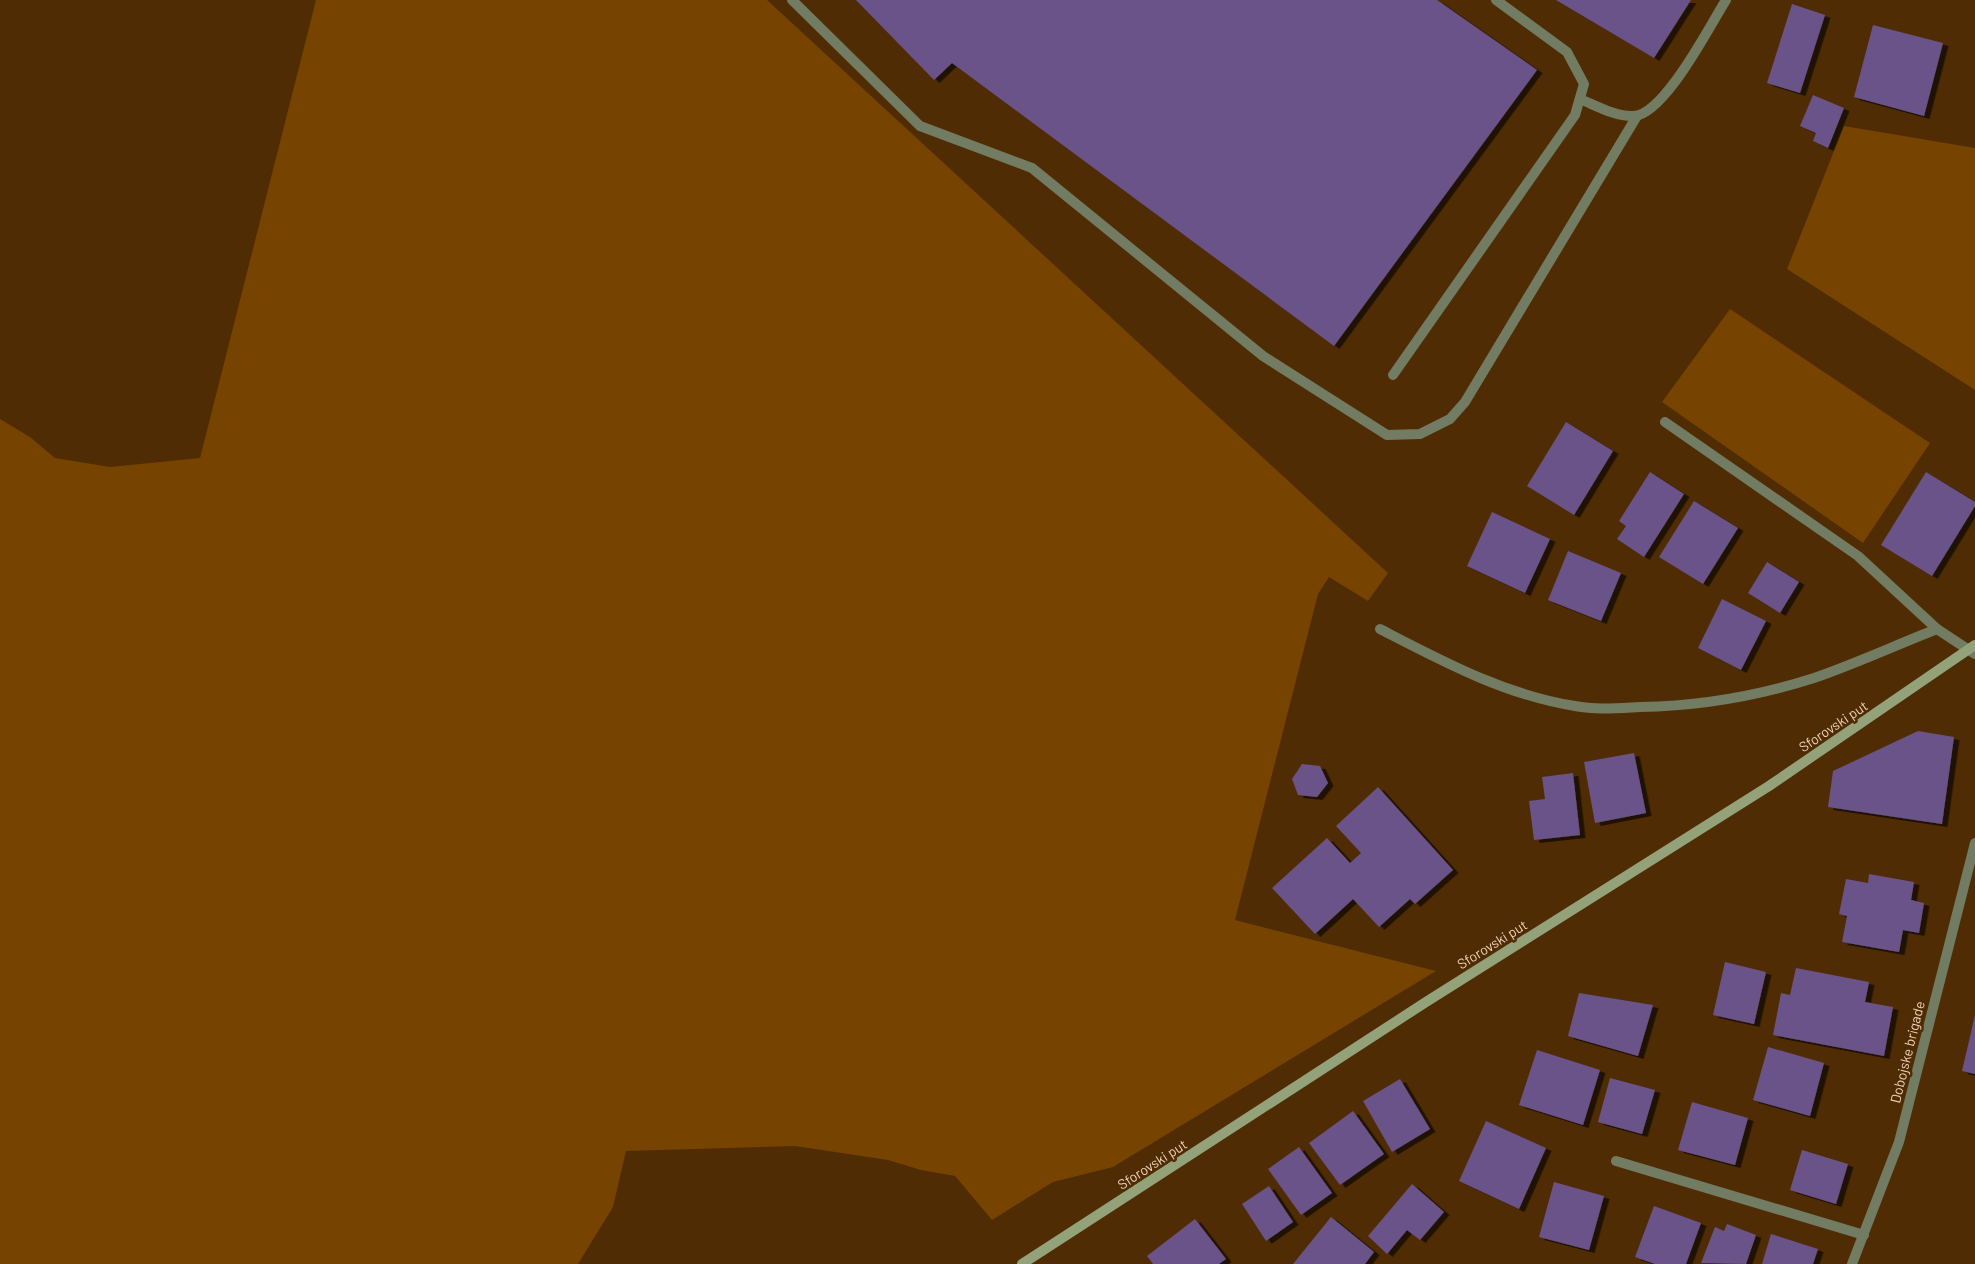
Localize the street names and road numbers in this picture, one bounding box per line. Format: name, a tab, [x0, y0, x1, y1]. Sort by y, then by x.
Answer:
street label: Sforovski put	[1795, 697, 1871, 755]
street label: Sforovski put	[1454, 916, 1530, 972]
street label: Dobojske brigade	[1886, 999, 1928, 1105]
street label: Sforovski put	[1114, 1135, 1190, 1193]

